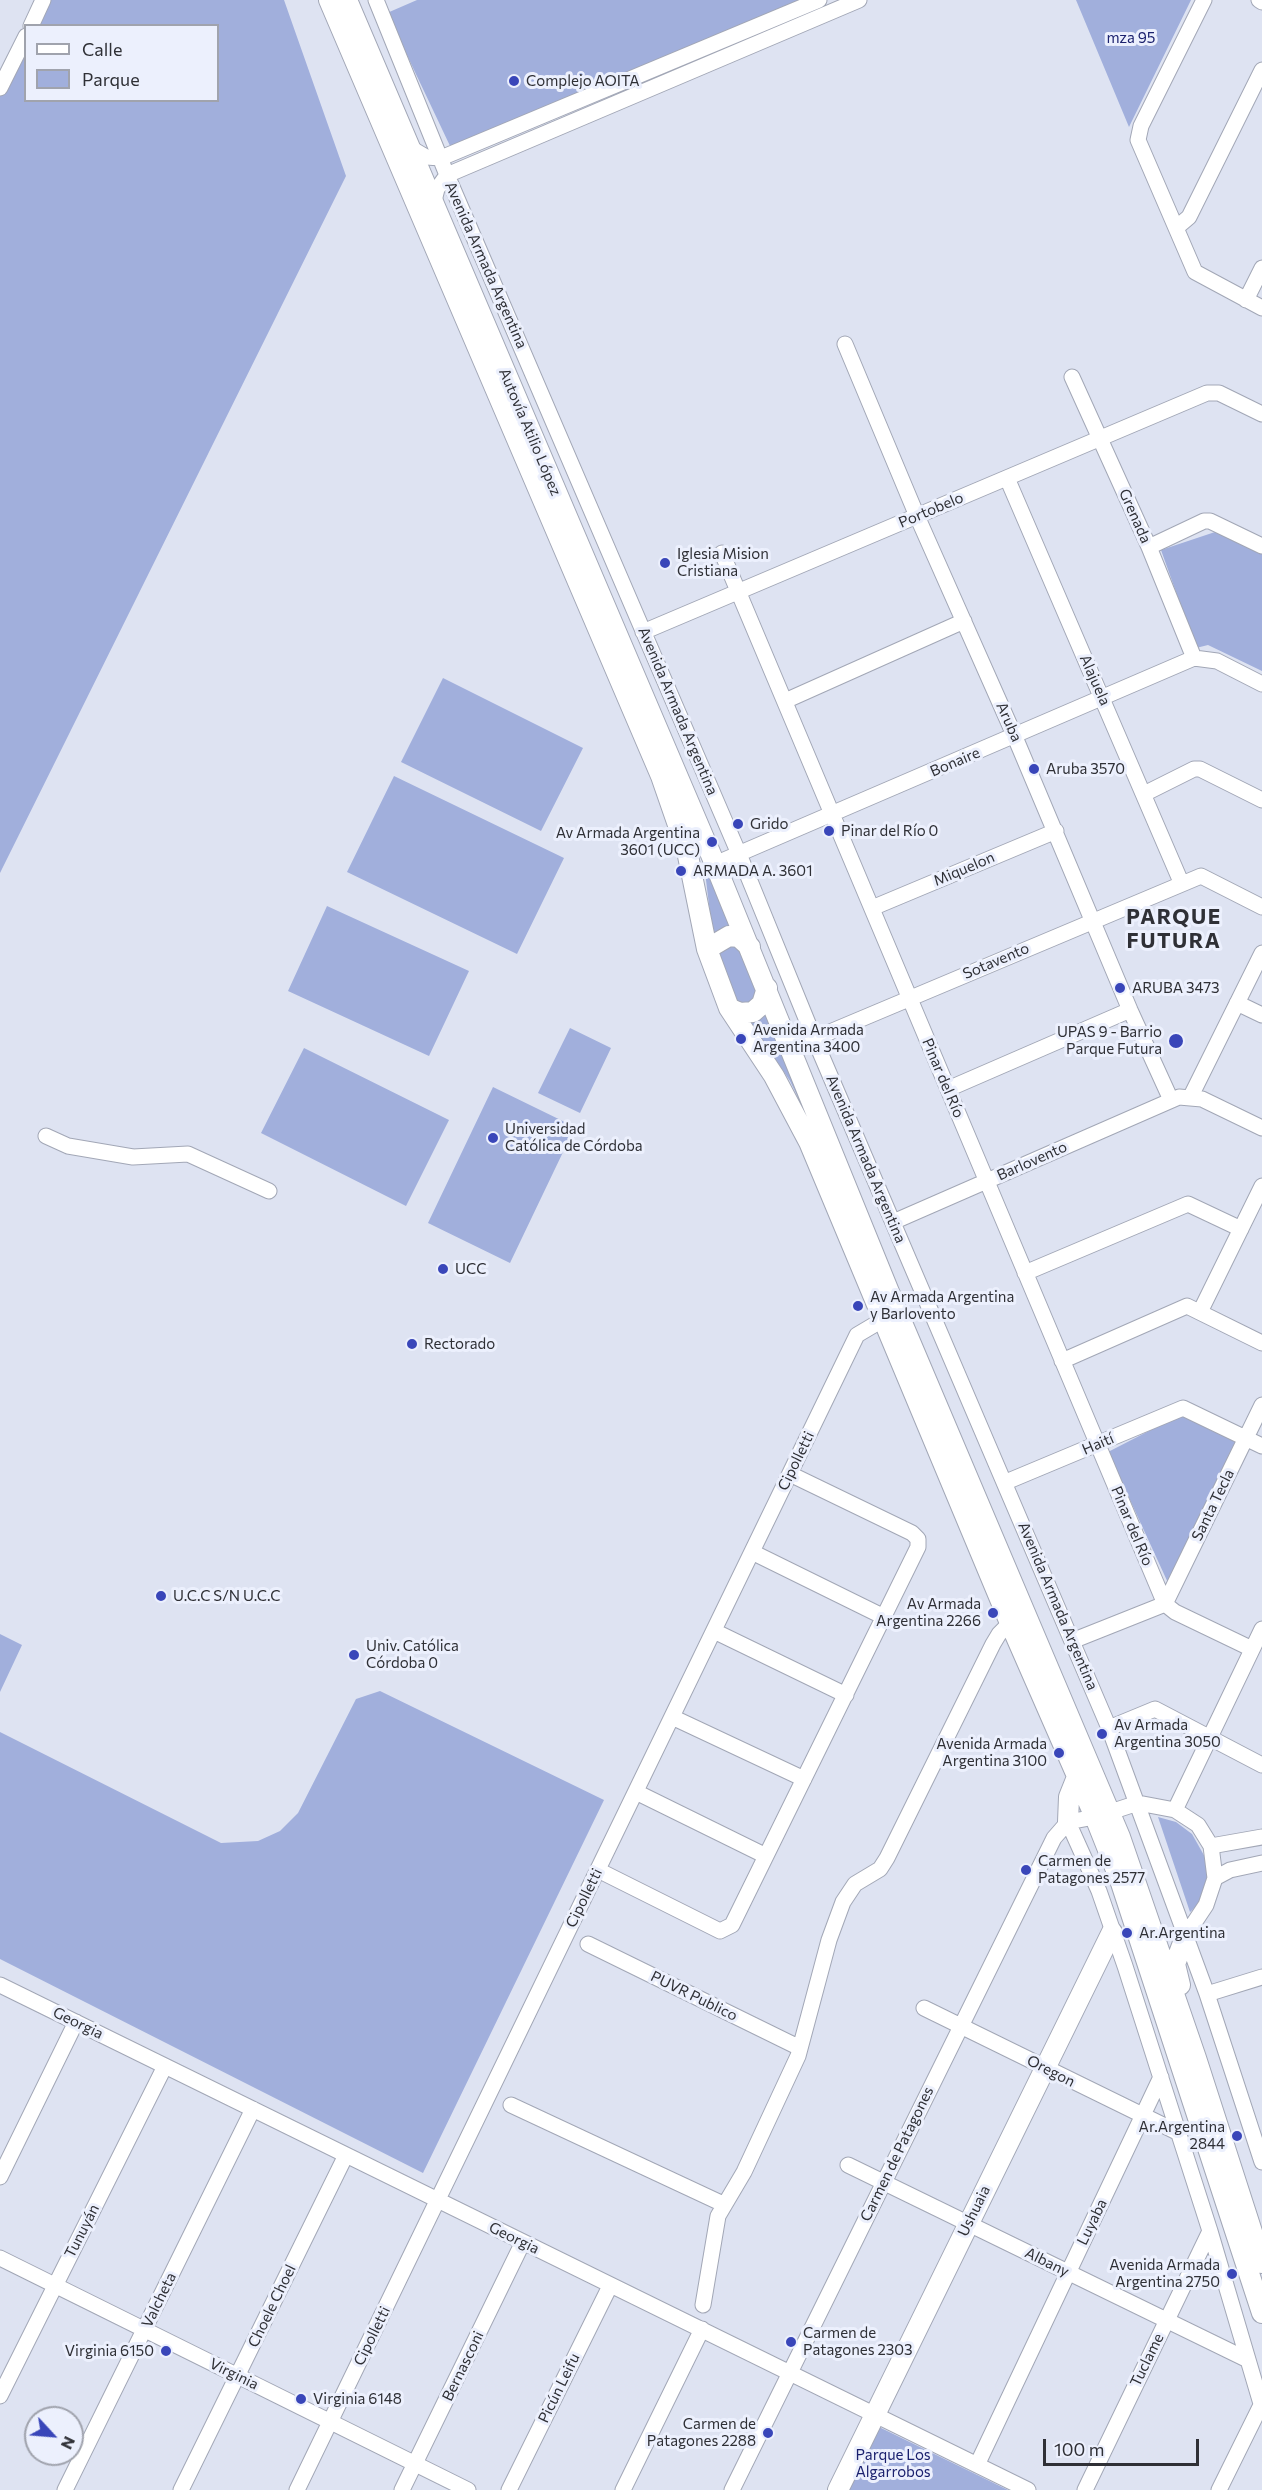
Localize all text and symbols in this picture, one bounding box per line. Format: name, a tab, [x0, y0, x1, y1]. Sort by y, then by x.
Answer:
legend	[24, 24, 219, 102]
park label: mza 95	[1107, 29, 1155, 47]
text: Calle	[82, 38, 122, 60]
text: Parque	[82, 68, 140, 90]
place label: Complejo AOITA	[526, 72, 640, 90]
marker: Complejo AOITA	[507, 74, 521, 88]
street label: Avenida Armada Argentina	[441, 179, 531, 351]
street label: Autovía Atilio López	[495, 366, 565, 498]
street label: Grenada	[1115, 486, 1155, 546]
street label: Portobelo	[896, 488, 966, 532]
place label: Iglesia Mision Cristiana	[677, 545, 769, 580]
marker: Iglesia Mision Cristiana	[658, 556, 672, 570]
street label: Avenida Armada Argentina	[634, 624, 722, 798]
street label: Alajuela	[1076, 652, 1114, 708]
street label: Aruba	[992, 699, 1026, 745]
street label: Bonaire	[927, 743, 983, 781]
place label: Aruba 3570	[1046, 760, 1125, 778]
marker: Aruba 3570	[1027, 762, 1041, 776]
place label: Grido	[750, 815, 788, 833]
marker: Grido	[731, 817, 745, 831]
place label: Pinar del Río 0	[841, 822, 938, 840]
place label: Av Armada Argentina 3601 (UCC)	[556, 824, 700, 859]
marker: Pinar del Río 0	[822, 824, 836, 838]
marker: Av Armada Argentina 3601 (UCC)	[705, 835, 719, 849]
street label: Miquelon	[931, 848, 997, 890]
place label: ARMADA A. 3601	[693, 862, 813, 880]
marker: ARMADA A. 3601	[674, 864, 688, 878]
district label: PARQUE FUTURA	[1126, 904, 1222, 954]
street label: Sotavento	[960, 939, 1032, 983]
place label: ARUBA 3473	[1132, 979, 1220, 997]
marker: ARUBA 3473	[1113, 981, 1127, 995]
place label: Avenida Armada Argentina 3400	[753, 1021, 864, 1056]
place label: UPAS 9 - Barrio Parque Futura	[1057, 1023, 1162, 1058]
marker: Avenida Armada Argentina 3400	[734, 1032, 748, 1046]
marker: UPAS 9 - Barrio Parque Futura	[1167, 1032, 1185, 1050]
street label: Pinar del Río	[918, 1036, 968, 1120]
street label: Avenida Armada Argentina	[822, 1072, 910, 1246]
place label: Universidad Católica de Córdoba	[505, 1120, 643, 1155]
marker: Universidad Católica de Córdoba	[486, 1131, 500, 1145]
street label: Barlovento	[994, 1138, 1070, 1184]
place label: UCC	[455, 1260, 487, 1278]
marker: UCC	[436, 1262, 450, 1276]
place label: Av Armada Argentina y Barlovento	[870, 1288, 1014, 1323]
marker: Av Armada Argentina y Barlovento	[851, 1299, 865, 1313]
place label: Rectorado	[424, 1335, 495, 1353]
marker: Rectorado	[405, 1337, 419, 1351]
street label: Cipolletti	[774, 1428, 818, 1494]
street label: Haití	[1079, 1429, 1117, 1459]
street label: Santa Tecla	[1188, 1466, 1238, 1544]
street label: Pinar del Río	[1107, 1484, 1157, 1568]
street label: Avenida Armada Argentina	[1014, 1519, 1102, 1693]
place label: U.C.C S/N U.C.C	[173, 1587, 280, 1605]
marker: U.C.C S/N U.C.C	[154, 1589, 168, 1603]
place label: Av Armada Argentina 2266	[876, 1595, 981, 1630]
marker: Av Armada Argentina 2266	[986, 1606, 1000, 1620]
place label: Univ. Católica Córdoba 0	[366, 1637, 459, 1672]
marker: Univ. Católica Córdoba 0	[347, 1648, 361, 1662]
place label: Av Armada Argentina 3050	[1114, 1716, 1221, 1751]
marker: Av Armada Argentina 3050	[1095, 1727, 1109, 1741]
place label: Avenida Armada Argentina 3100	[936, 1735, 1047, 1770]
marker: Avenida Armada Argentina 3100	[1052, 1746, 1066, 1760]
place label: Carmen de Patagones 2577	[1038, 1852, 1145, 1887]
marker: Carmen de Patagones 2577	[1019, 1863, 1033, 1877]
street label: Cipolletti	[562, 1865, 606, 1931]
place label: Ar.Argentina	[1139, 1924, 1225, 1942]
marker: Ar.Argentina	[1120, 1926, 1134, 1940]
street label: PUVR Publico	[648, 1967, 740, 2025]
street label: Georgia	[50, 2003, 106, 2043]
street label: Oregon	[1024, 2051, 1078, 2091]
street label: Carmen de Patagones	[857, 2084, 937, 2224]
place label: Ar.Argentina 2844	[1139, 2118, 1225, 2153]
marker: Ar.Argentina 2844	[1230, 2129, 1244, 2143]
street label: Ushuaia	[954, 2183, 994, 2239]
street label: Luyaba	[1073, 2196, 1111, 2248]
street label: Tunuyán	[61, 2201, 103, 2261]
street label: Georgia	[486, 2218, 542, 2258]
street label: Albany	[1022, 2244, 1072, 2280]
place label: Avenida Armada Argentina 2750	[1109, 2256, 1220, 2291]
street label: Choele Choel	[244, 2262, 300, 2350]
marker: Avenida Armada Argentina 2750	[1225, 2267, 1239, 2281]
street label: Valcheta	[138, 2270, 180, 2330]
street label: Cipolletti	[350, 2303, 394, 2369]
place label: Carmen de Patagones 2303	[803, 2324, 913, 2359]
street label: Bernasconi	[438, 2328, 488, 2404]
street label: Tuclame	[1126, 2331, 1168, 2389]
marker: Carmen de Patagones 2303	[784, 2335, 798, 2349]
place label: Virginia 6150	[65, 2342, 154, 2360]
marker: Virginia 6150	[159, 2344, 173, 2358]
street label: Picún Leifu	[534, 2350, 584, 2426]
street label: Virginia	[206, 2354, 262, 2394]
place label: Virginia 6148	[313, 2390, 402, 2408]
marker: Virginia 6148	[294, 2392, 308, 2406]
north arrow	[24, 2406, 84, 2466]
place label: Carmen de Patagones 2288	[647, 2415, 756, 2450]
marker: Carmen de Patagones 2288	[761, 2426, 775, 2440]
scale bar	[1046, 2427, 1202, 2465]
text: N	[58, 2434, 80, 2453]
text: 100 m	[1054, 2438, 1104, 2460]
park label: Parque Los Algarrobos	[855, 2446, 931, 2481]

